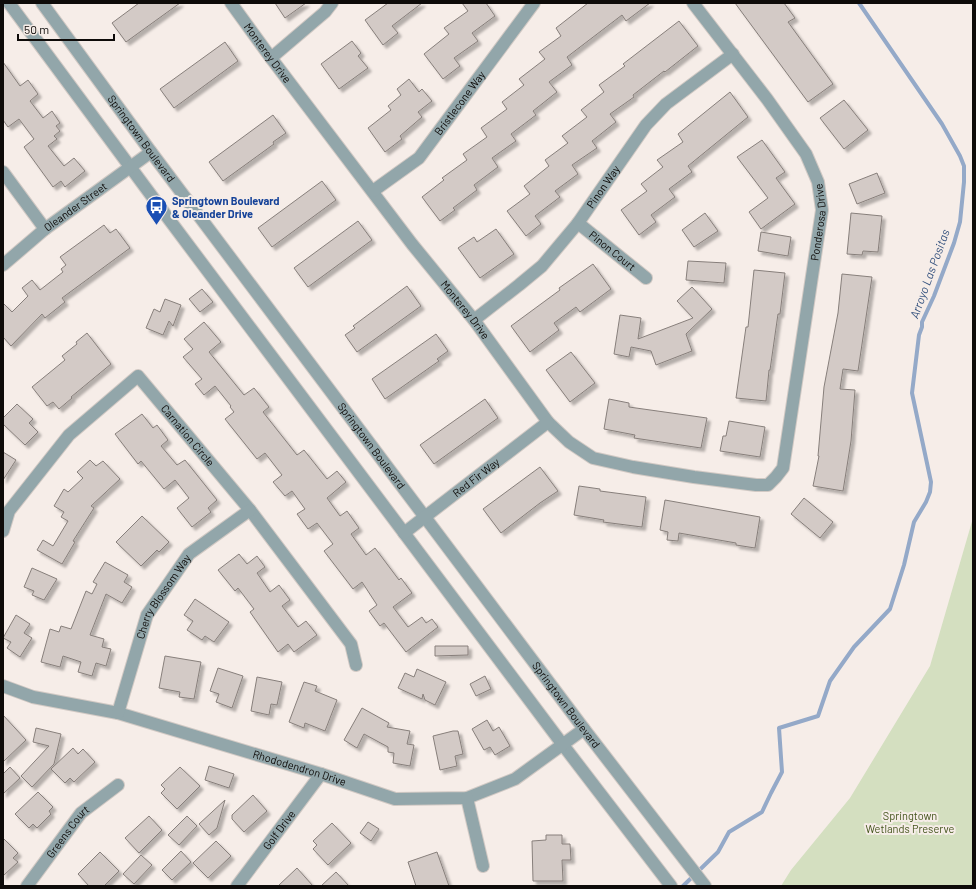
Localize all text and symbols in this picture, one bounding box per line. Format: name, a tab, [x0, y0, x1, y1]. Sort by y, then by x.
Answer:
scale bar	[18, 16, 114, 42]
street label: Monterey Drive	[242, 20, 294, 85]
text: 50 m	[24, 22, 49, 36]
street label: Bristlecone Way	[431, 68, 487, 138]
street label: Springtown Boulevard	[105, 92, 178, 184]
street label: Pinon Way	[583, 163, 622, 210]
street label: Oleander Street	[41, 179, 109, 234]
street label: Ponderosa Drive	[807, 183, 828, 262]
bus stop icon: Springtown Boulevard & Oleander Drive	[144, 194, 170, 227]
place label: Springtown Boulevard & Oleander Drive	[172, 194, 280, 220]
water label: Arroyo Las Positas	[906, 227, 952, 320]
street label: Pinon Court	[587, 228, 638, 273]
street label: Monterey Drive	[438, 278, 493, 341]
street label: Springtown Boulevard	[335, 400, 409, 491]
street label: Carnation Circle	[159, 402, 218, 469]
street label: Red Fir Way	[450, 455, 502, 499]
street label: Cherry Blossom Way	[133, 551, 193, 640]
street label: Springtown Boulevard	[530, 659, 603, 750]
street label: Rhododendron Drive	[251, 747, 348, 788]
street label: Greens Court	[43, 802, 91, 860]
street label: Golf Drive	[260, 807, 298, 852]
park label: Springtown Wetlands Preserve	[865, 809, 955, 835]

